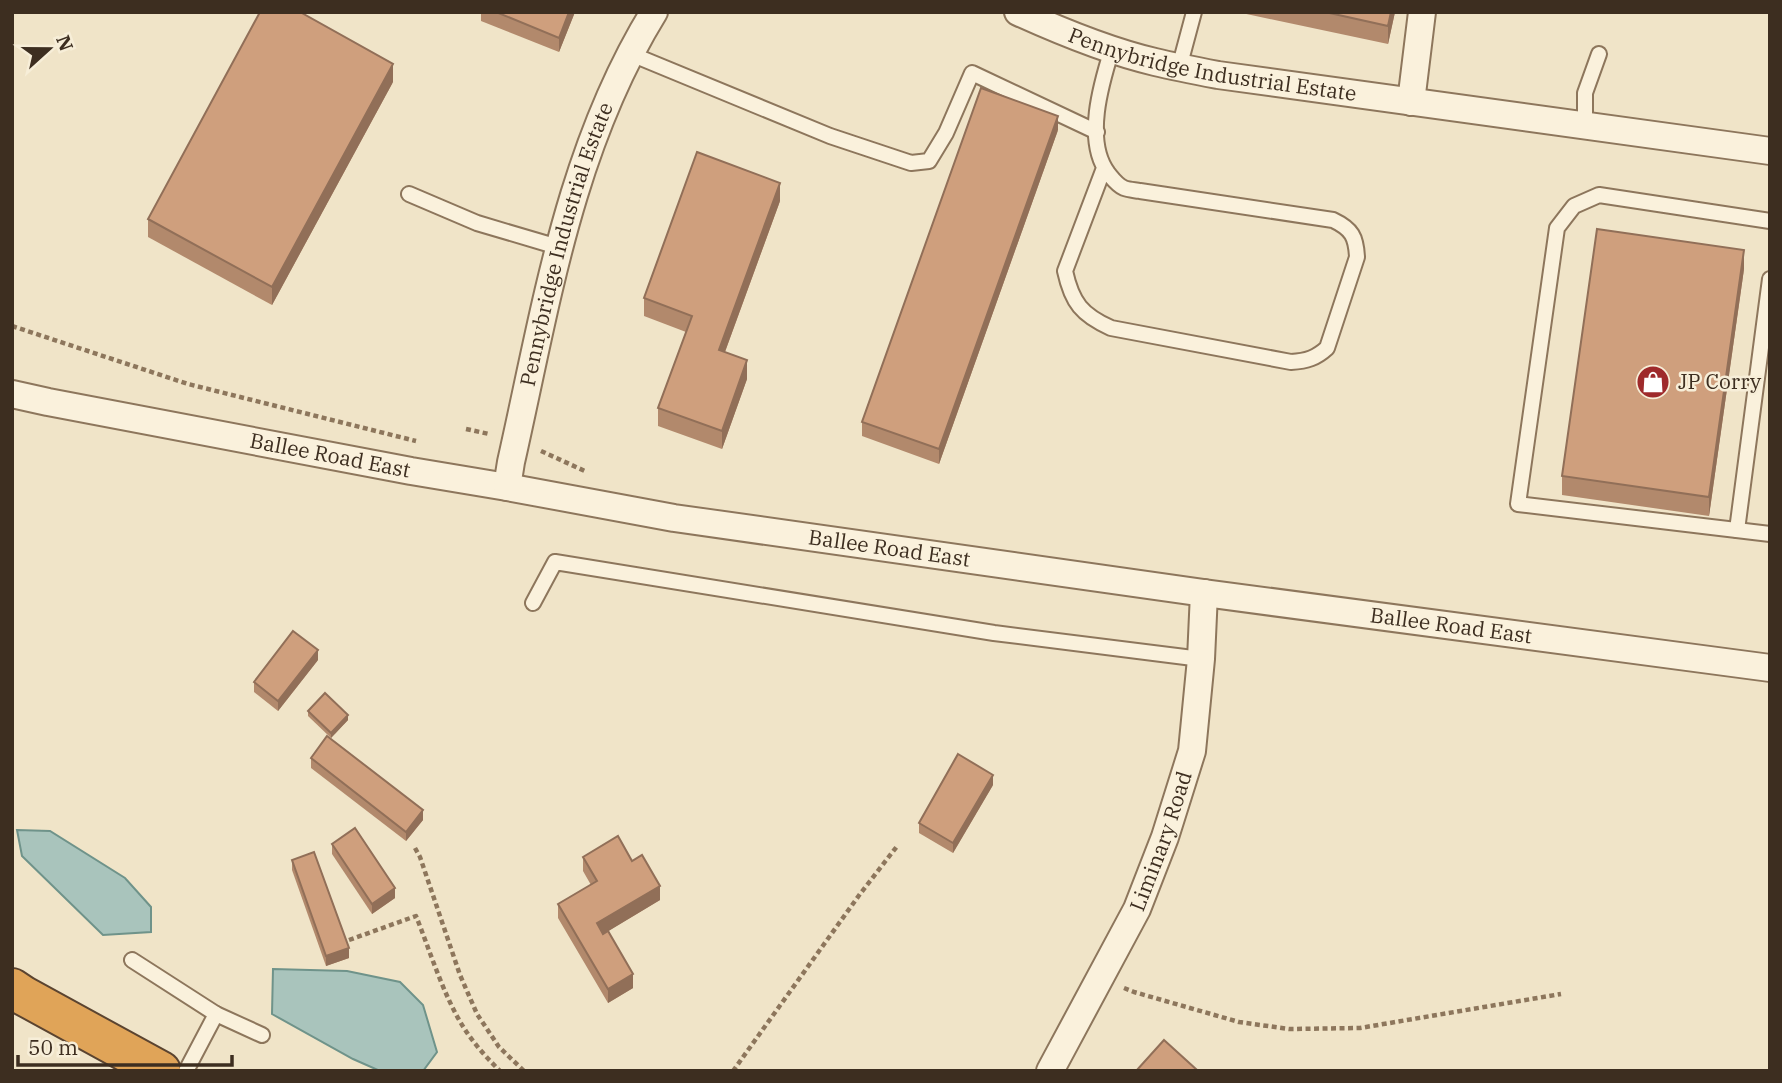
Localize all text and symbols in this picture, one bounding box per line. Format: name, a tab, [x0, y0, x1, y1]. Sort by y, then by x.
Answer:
north arrow	[14, 14, 84, 84]
street label: Pennybridge Industrial Estate	[1065, 20, 1358, 107]
text: N	[51, 32, 79, 54]
street label: Pennybridge Industrial Estate	[513, 98, 619, 389]
shop icon: JP Corry	[1634, 363, 1672, 401]
place label: JP Corry	[1678, 367, 1762, 395]
street label: Ballee Road East	[248, 426, 413, 484]
street label: Ballee Road East	[807, 522, 972, 573]
street label: Ballee Road East	[1368, 600, 1534, 649]
street label: Liminary Road	[1123, 767, 1198, 915]
scale bar	[18, 1024, 231, 1068]
text: 50 m	[28, 1033, 78, 1061]

